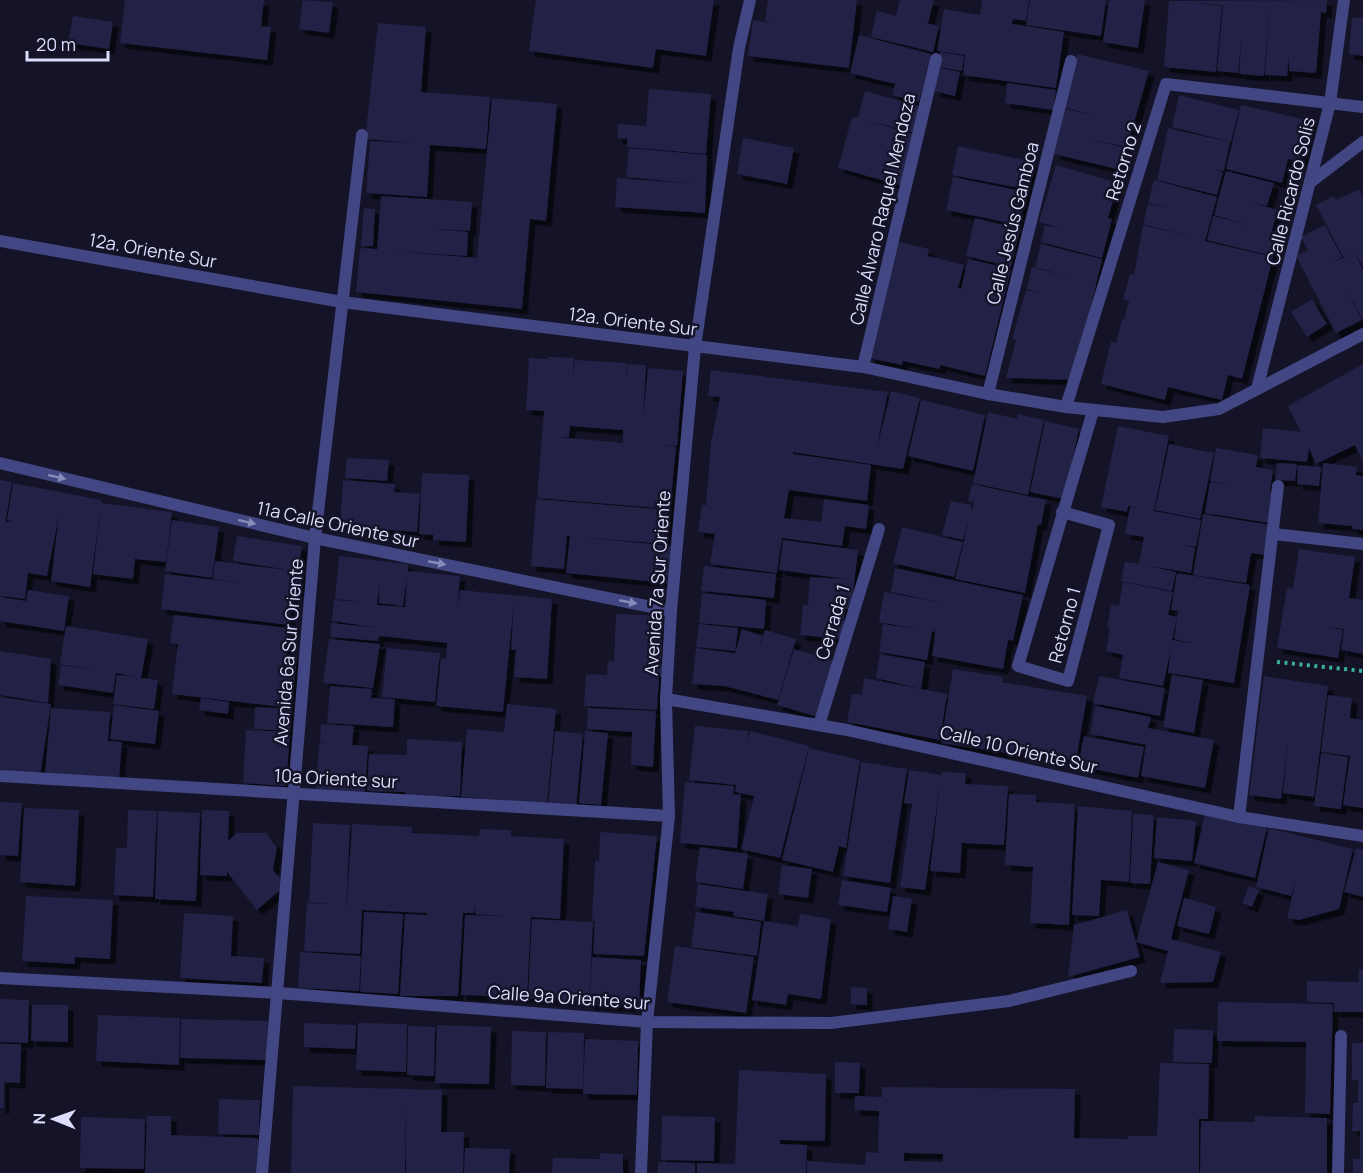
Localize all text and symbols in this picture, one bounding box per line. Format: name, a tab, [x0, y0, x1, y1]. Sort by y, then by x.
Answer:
scale bar	[27, 24, 108, 62]
text: 20 m	[36, 32, 76, 56]
street label: Calle Álvaro Raquel Mendoza	[844, 91, 920, 327]
street label: Calle Ricardo Solis	[1260, 115, 1320, 267]
street label: Retorno 2	[1100, 119, 1146, 203]
street label: Calle Jesús Gamboa	[980, 139, 1044, 307]
street label: 12a. Oriente Sur	[87, 227, 219, 273]
street label: 12a. Oriente Sur	[567, 301, 699, 341]
one-way arrow	[48, 473, 67, 482]
street label: Avenida 7a Sur Oriente	[639, 490, 675, 676]
street label: 11a Calle Oriente sur	[255, 495, 422, 553]
one-way arrow	[237, 518, 256, 528]
street label: Avenida 6a Sur Oriente	[268, 558, 308, 746]
one-way arrow	[428, 559, 447, 568]
street label: Cerrada 1	[809, 582, 855, 662]
street label: Retorno 1	[1042, 584, 1086, 666]
one-way arrow	[619, 598, 638, 607]
street label: Calle 10 Oriente Sur	[938, 719, 1101, 779]
street label: 10a Oriente sur	[274, 763, 399, 793]
street label: Calle 9a Oriente sur	[487, 979, 651, 1015]
north arrow	[24, 1089, 84, 1149]
text: N	[28, 1113, 50, 1125]

